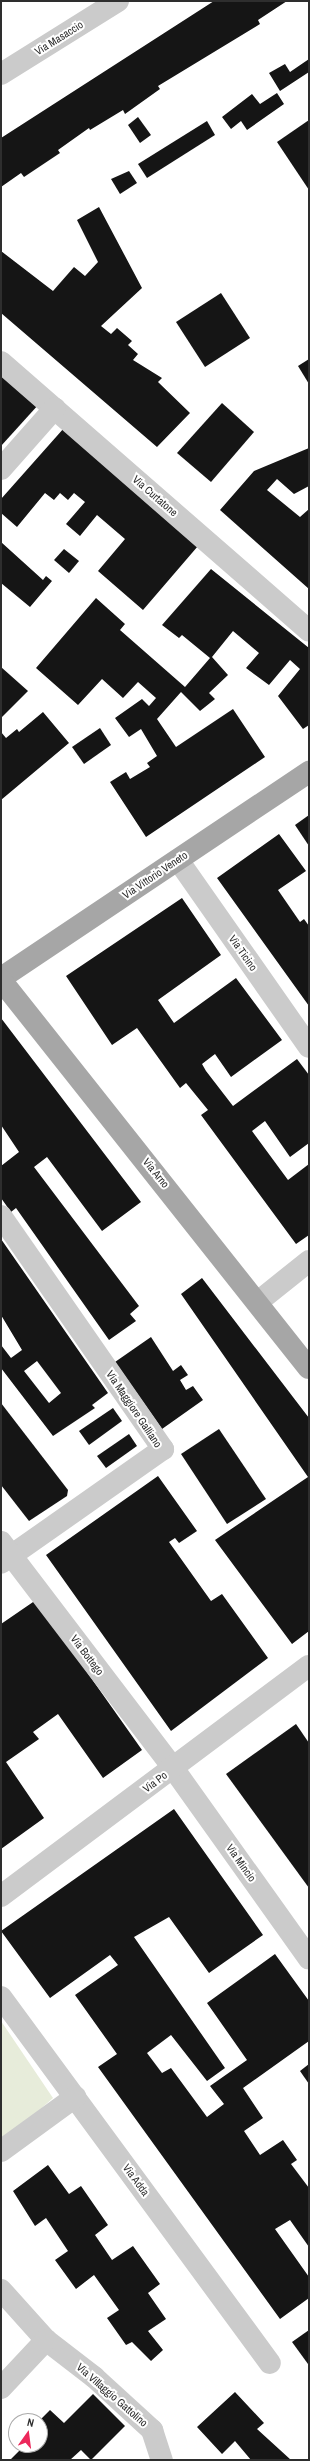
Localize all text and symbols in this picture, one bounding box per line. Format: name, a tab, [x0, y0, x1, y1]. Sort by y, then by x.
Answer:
street label: Via Masaccio	[32, 18, 86, 58]
street label: Via Curtatone	[130, 473, 180, 519]
street label: Via Vittorio Veneto	[120, 848, 190, 902]
street label: Via Ticino	[226, 933, 260, 973]
street label: Via Arno	[140, 1155, 172, 1191]
street label: Via Maggiore Galliano	[103, 1368, 165, 1450]
street label: Via Bottego	[68, 1632, 106, 1678]
street label: Via Po	[140, 1769, 170, 1795]
street label: Via Mincio	[223, 1842, 259, 1884]
street label: Via Adda	[120, 2161, 152, 2199]
street label: Via Villaggio Gattolino	[74, 2361, 150, 2429]
north arrow	[8, 2413, 48, 2453]
text: N	[26, 2415, 36, 2430]

